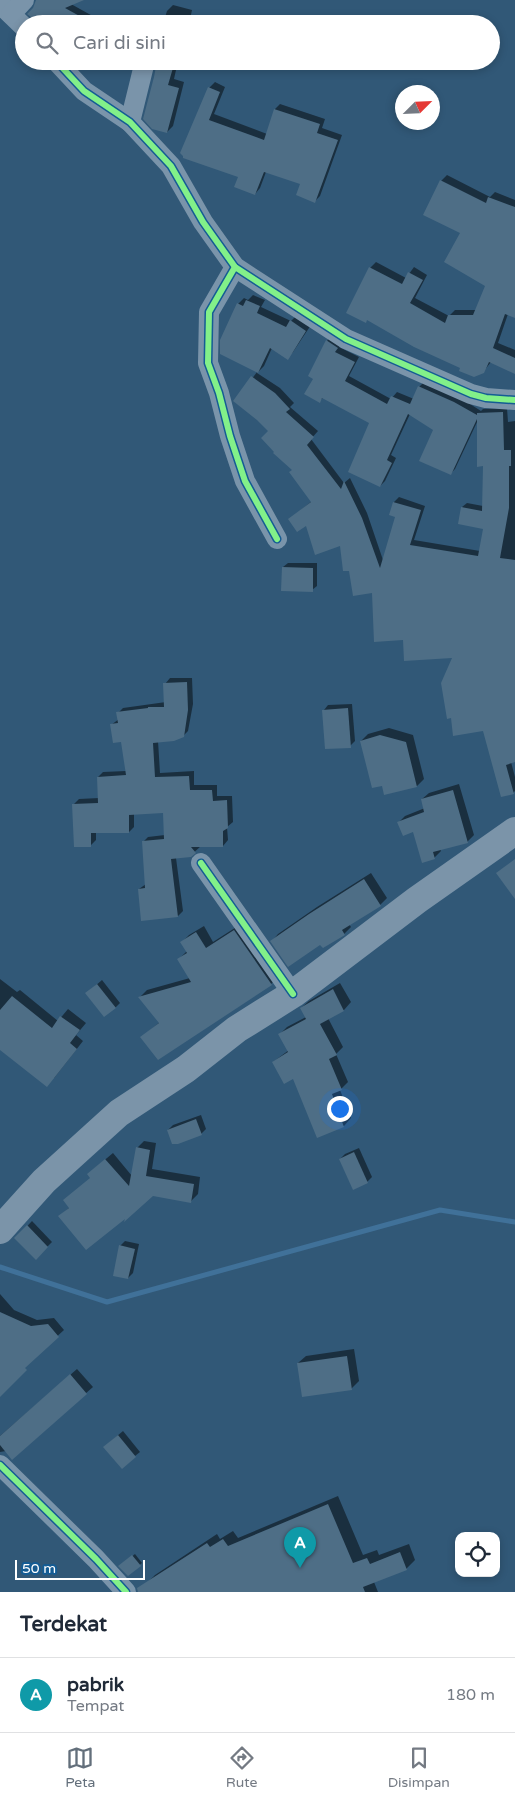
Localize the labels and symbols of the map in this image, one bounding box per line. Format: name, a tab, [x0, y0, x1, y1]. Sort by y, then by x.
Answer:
north arrow	[395, 85, 440, 130]
your location	[327, 1096, 353, 1122]
pin: A	[284, 1527, 316, 1568]
scale bar	[15, 1557, 145, 1580]

